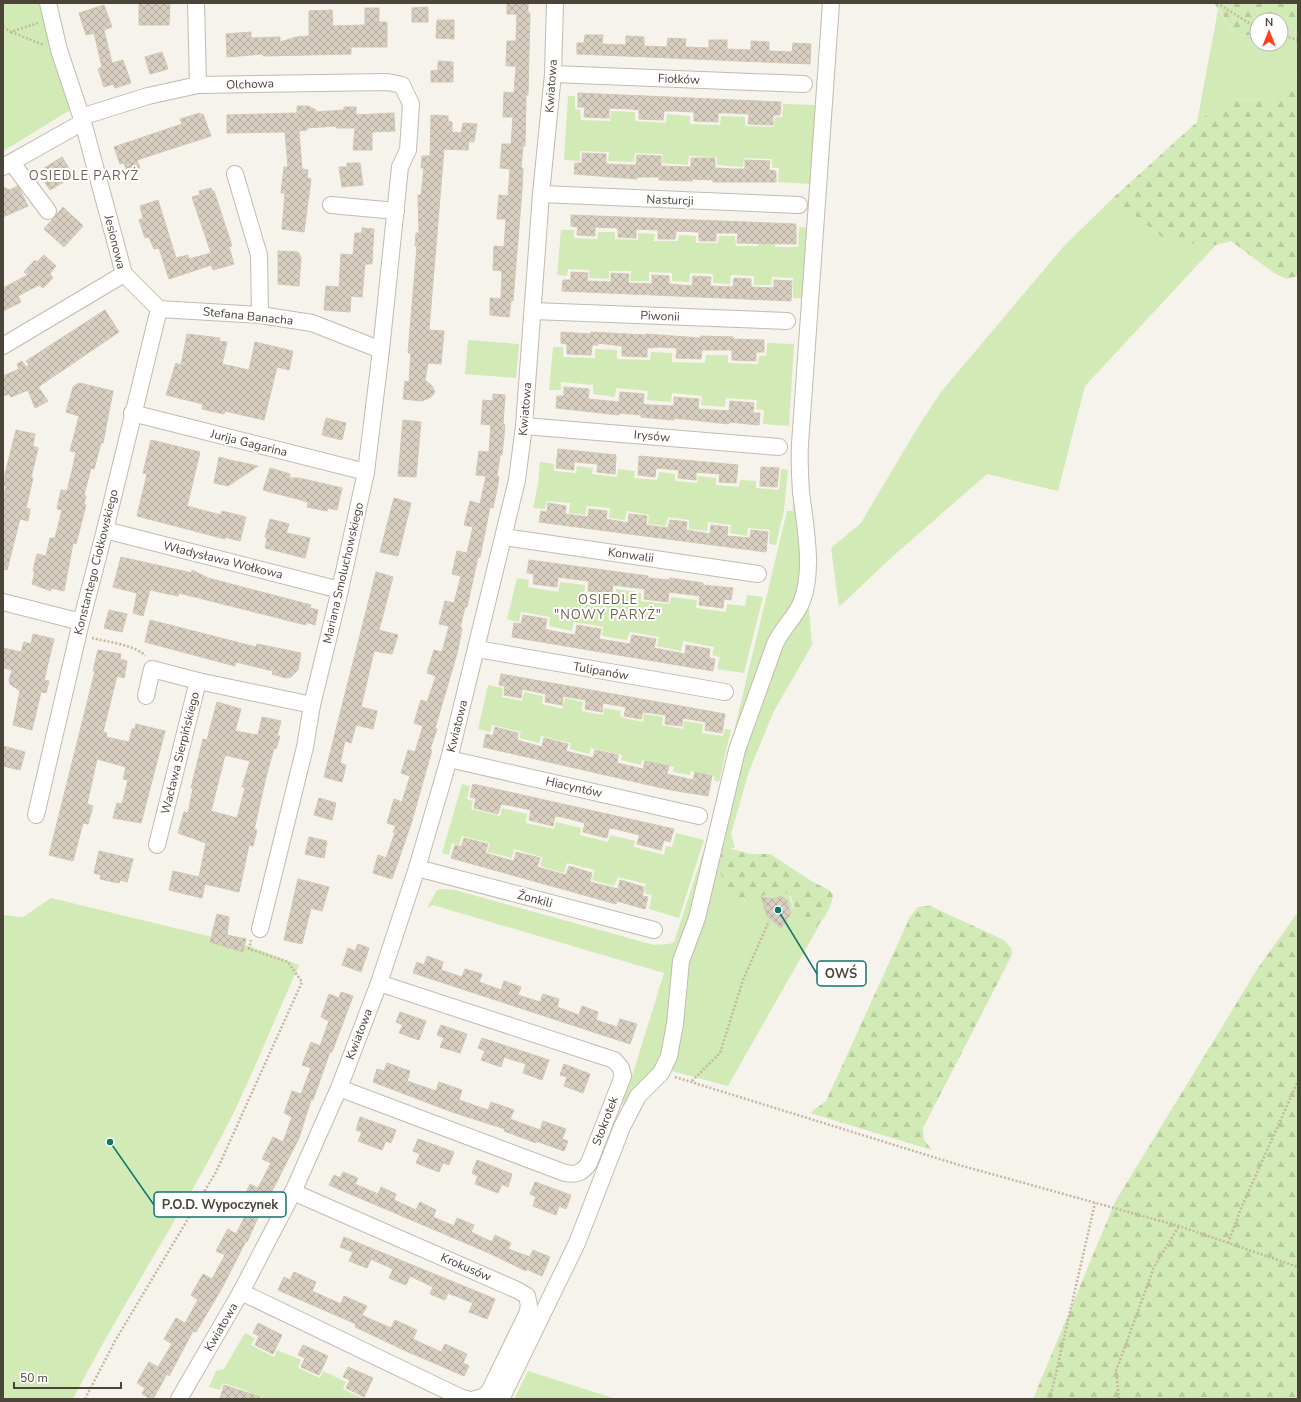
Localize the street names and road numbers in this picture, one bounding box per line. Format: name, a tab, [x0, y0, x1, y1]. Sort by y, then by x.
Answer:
street label: Kwiatowa	[541, 59, 561, 113]
street label: Fiołków	[658, 70, 700, 88]
street label: Olchowa	[226, 75, 274, 93]
street label: Nasturcji	[646, 191, 694, 209]
street label: Jesionowa	[100, 212, 129, 271]
street label: Stefana Banacha	[202, 303, 294, 329]
street label: Piwonii	[640, 307, 680, 325]
street label: Kwiatowa	[515, 382, 535, 436]
street label: Jurija Gagarina	[208, 425, 289, 460]
street label: Irysów	[633, 426, 671, 446]
street label: Konstantego Ciołkowskiego	[70, 487, 122, 636]
street label: Mariana Smoluchowskiego	[319, 500, 367, 645]
street label: Władysława Wołkowa	[162, 537, 284, 583]
street label: Konwalii	[607, 544, 655, 566]
street label: Tulipanów	[572, 658, 630, 684]
street label: Wacława Sierpińskiego	[157, 690, 203, 816]
street label: Kwiatowa	[443, 698, 471, 754]
street label: Hiacyntów	[544, 773, 604, 801]
street label: Żonkili	[516, 887, 554, 911]
street label: Kwiatowa	[342, 1006, 376, 1062]
street label: Stokrotek	[588, 1093, 622, 1148]
street label: Krokusów	[438, 1249, 494, 1285]
street label: Kwiatowa	[201, 1300, 241, 1354]

